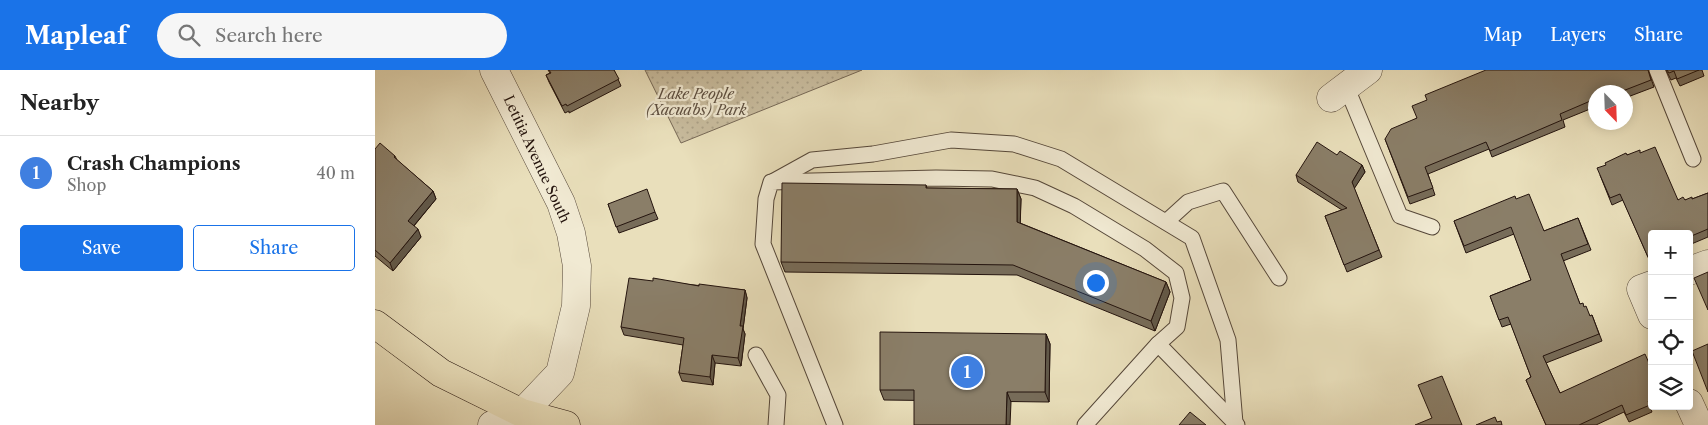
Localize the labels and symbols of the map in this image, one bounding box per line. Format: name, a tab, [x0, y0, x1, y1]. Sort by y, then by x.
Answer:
park label: Lake People (Xacua'bs) Park	[646, 85, 747, 119]
north arrow	[1588, 85, 1633, 130]
street label: Letitia Avenue South	[500, 92, 575, 226]
your location	[1083, 270, 1109, 296]
pin: 1	[951, 353, 983, 391]

